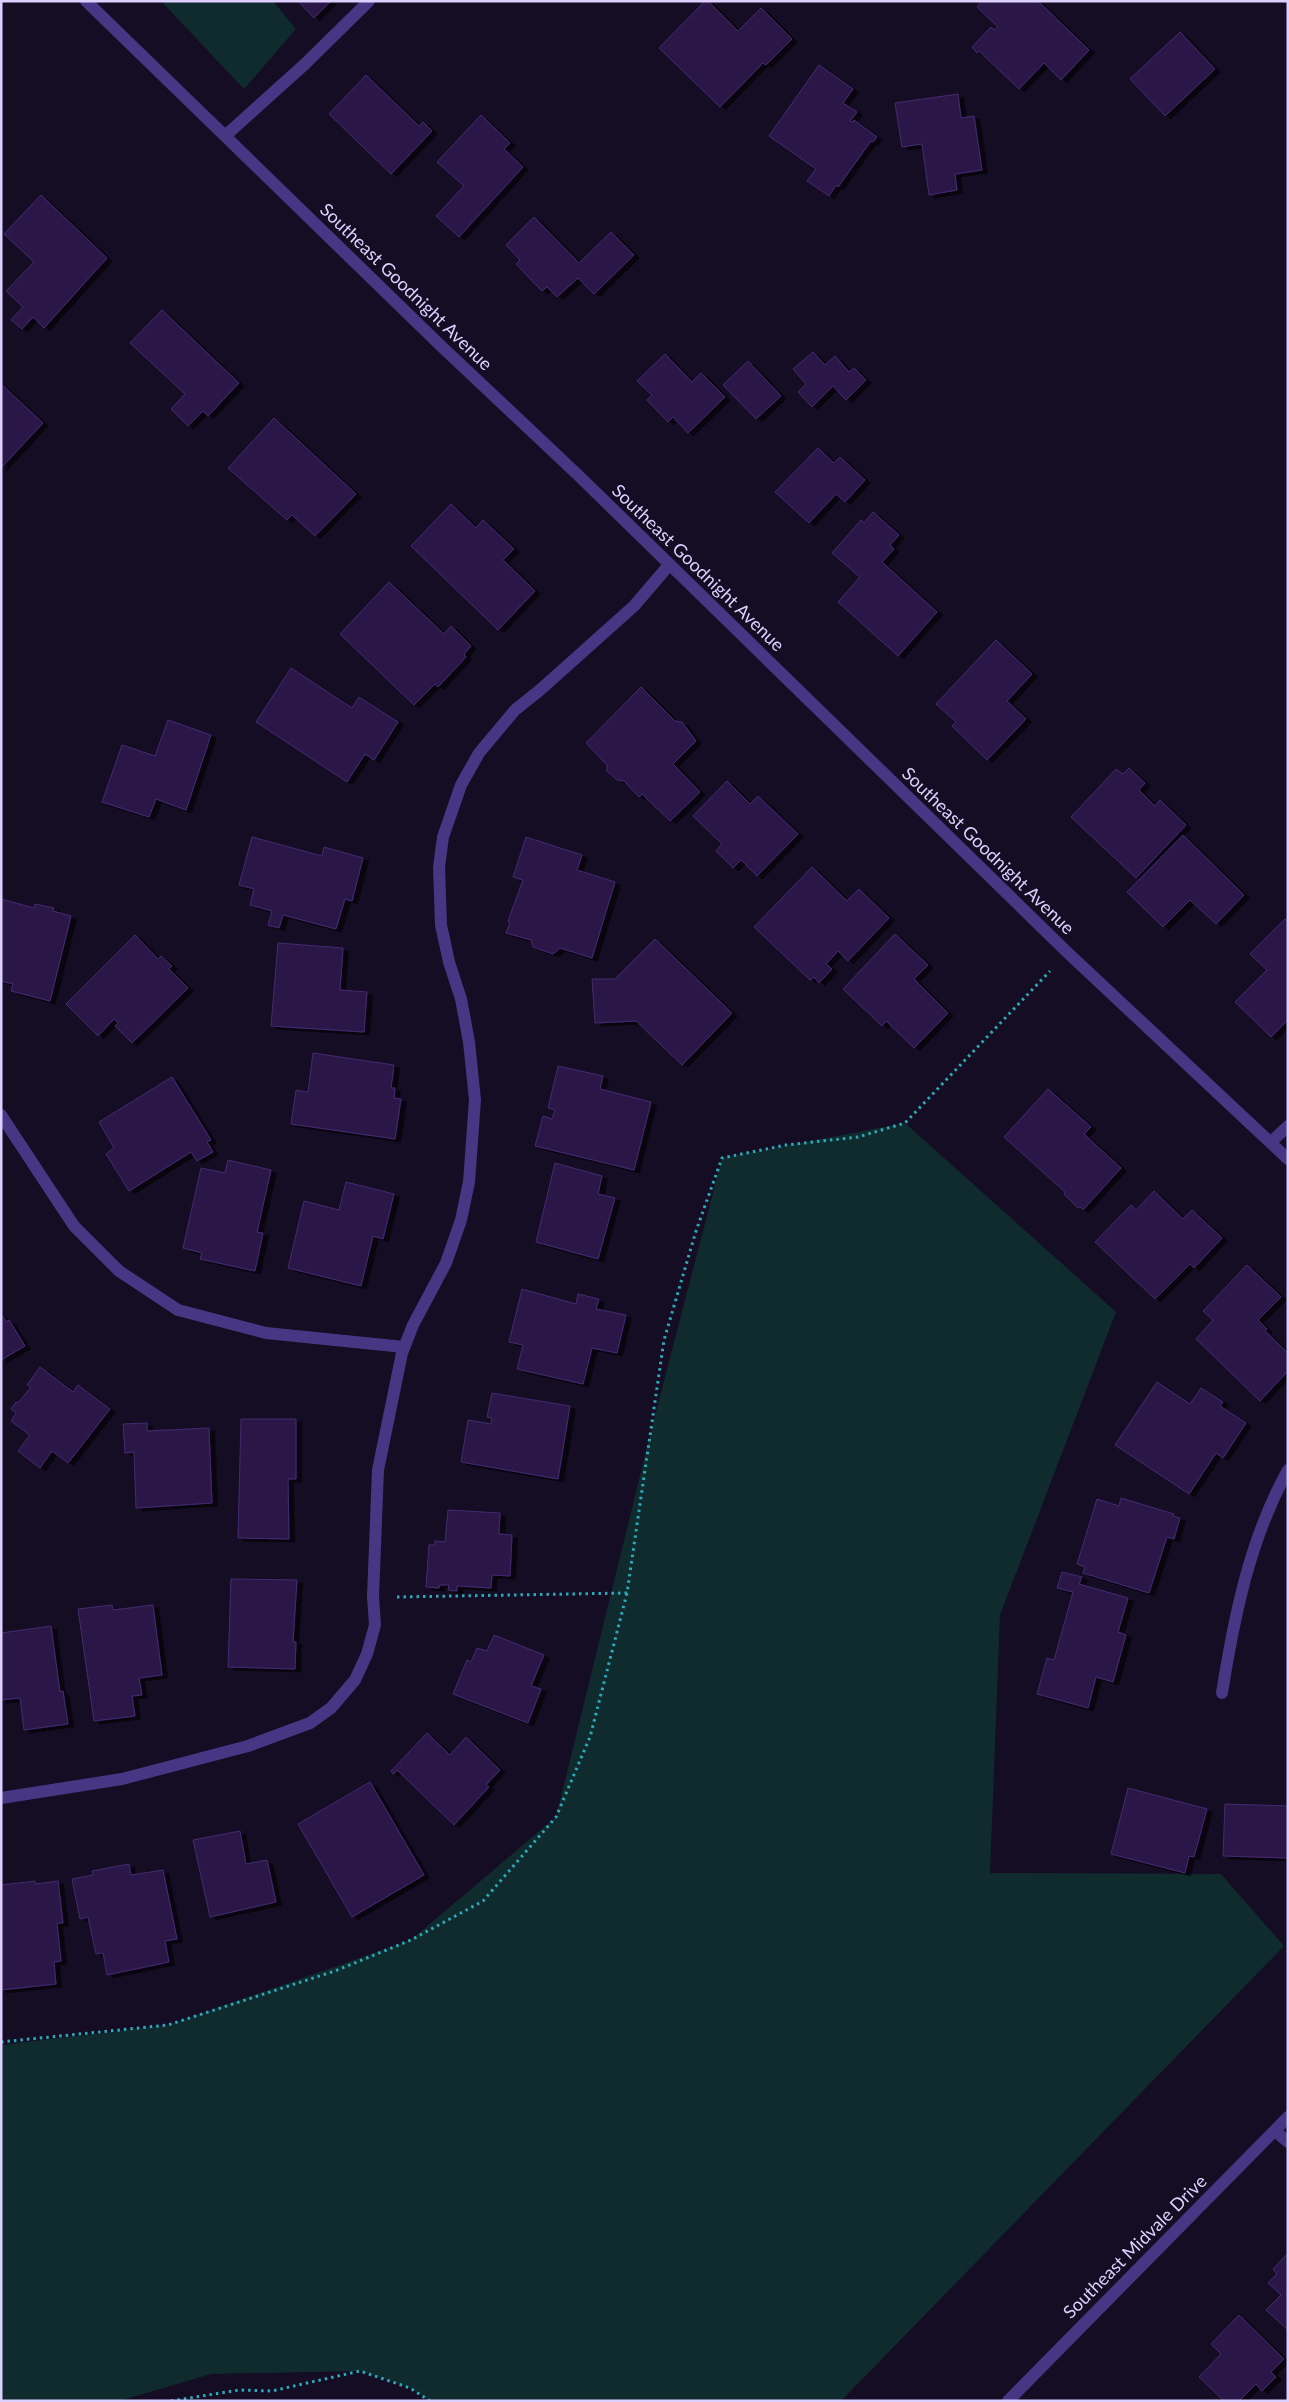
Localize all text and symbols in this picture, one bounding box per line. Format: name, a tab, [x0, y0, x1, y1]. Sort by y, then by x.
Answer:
street label: Southeast Goodnight Avenue	[316, 198, 497, 374]
street label: Southeast Goodnight Avenue	[608, 479, 789, 655]
street label: Southeast Goodnight Avenue	[898, 762, 1079, 938]
street label: Southeast Midvale Drive	[1058, 2170, 1211, 2323]

